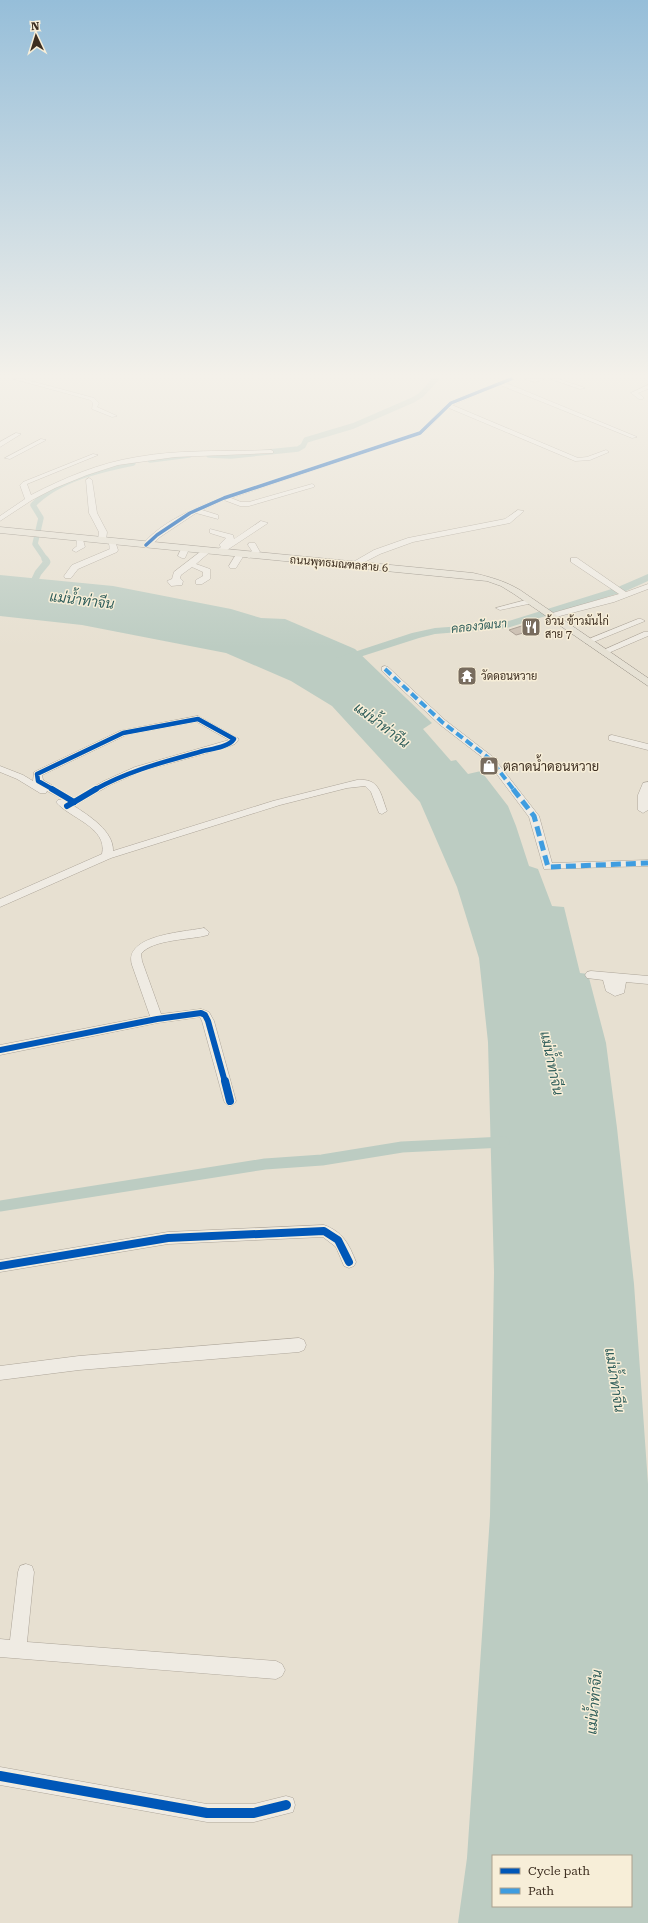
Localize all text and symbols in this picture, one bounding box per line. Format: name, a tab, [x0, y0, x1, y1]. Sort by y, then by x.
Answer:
north arrow	[16, 16, 56, 56]
text: N	[31, 20, 41, 33]
street label: ถนนพุทธมณฑลสาย 6	[289, 553, 389, 577]
water label: แม่น้ำท่าจีน	[49, 584, 116, 612]
place label: อ้วน ข้าวมันไก่ สาย 7	[545, 613, 609, 641]
water label: คลองวัฒนา	[450, 616, 508, 636]
restaurant icon: อ้วน ข้าวมันไก่ สาย 7	[520, 616, 542, 638]
temple icon: วัดดอนหวาย	[456, 665, 478, 687]
place label: วัดดอนหวาย	[481, 669, 537, 683]
water label: แม่น้ำท่าจีน	[351, 696, 415, 751]
place label: ตลาดน้ำดอนหวาย	[503, 754, 599, 774]
shop icon: ตลาดน้ำดอนหวาย	[478, 755, 500, 777]
water label: แม่น้ำท่าจีน	[537, 1029, 571, 1097]
water label: แม่น้ำท่าจีน	[602, 1346, 632, 1413]
water label: แม่น้ำท่าจีน	[579, 1668, 605, 1735]
legend	[492, 1855, 632, 1907]
text: Cycle path	[528, 1864, 590, 1878]
text: Path	[528, 1884, 554, 1898]

